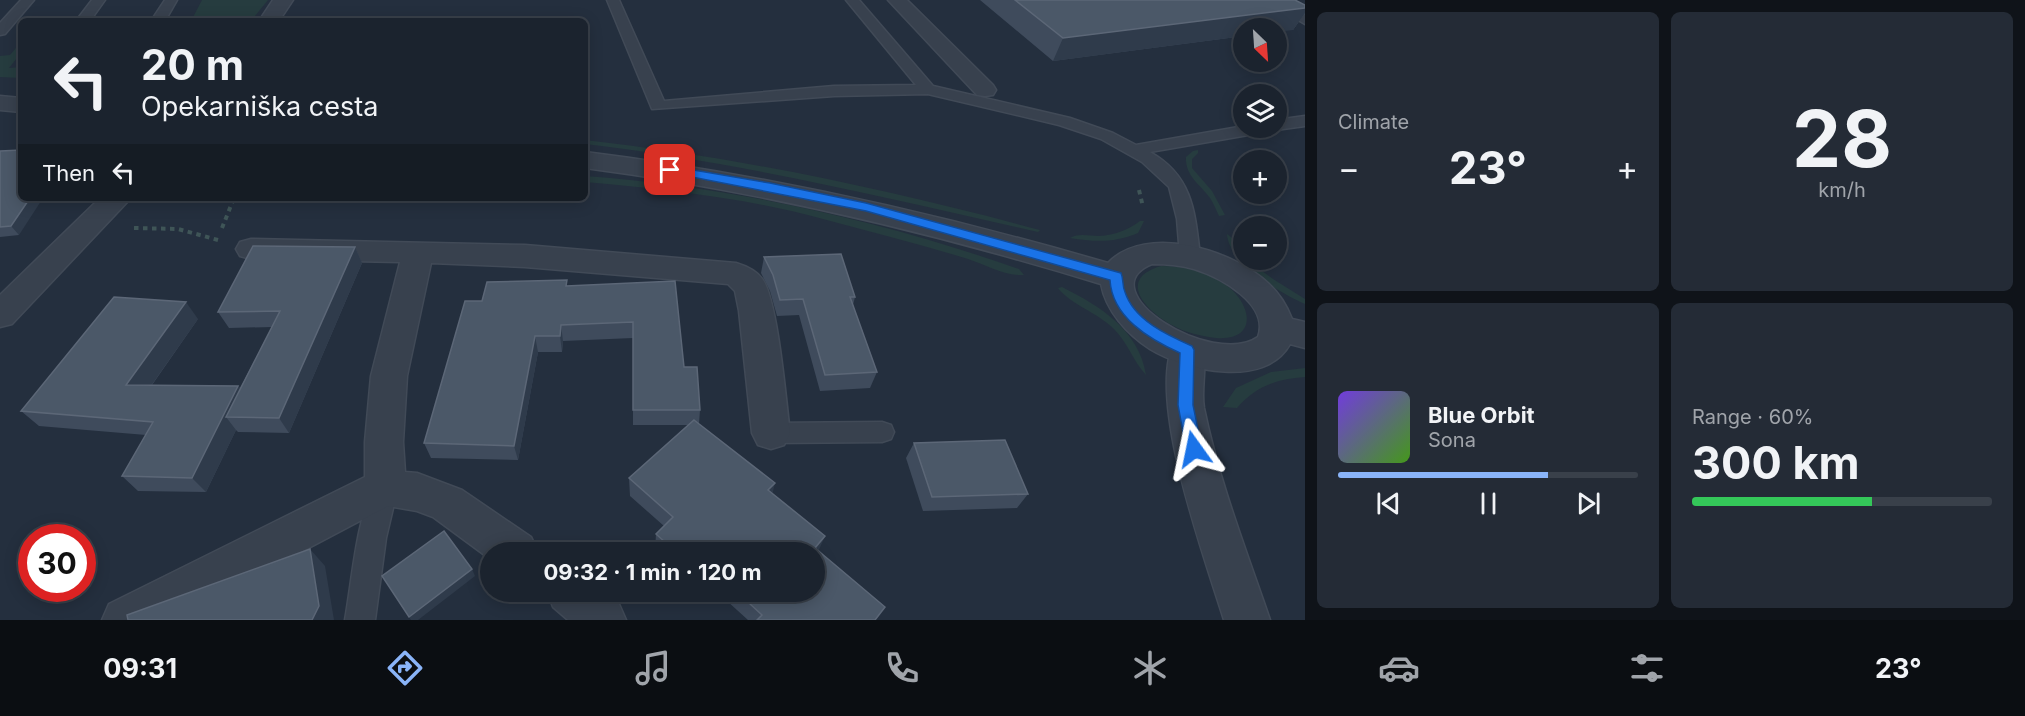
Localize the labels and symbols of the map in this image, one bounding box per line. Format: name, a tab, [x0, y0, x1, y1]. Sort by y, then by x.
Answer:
north arrow	[1233, 18, 1287, 72]
pin	[644, 144, 695, 195]
position arrow	[1162, 417, 1226, 481]
speed limit sign: 30	[18, 524, 96, 602]

